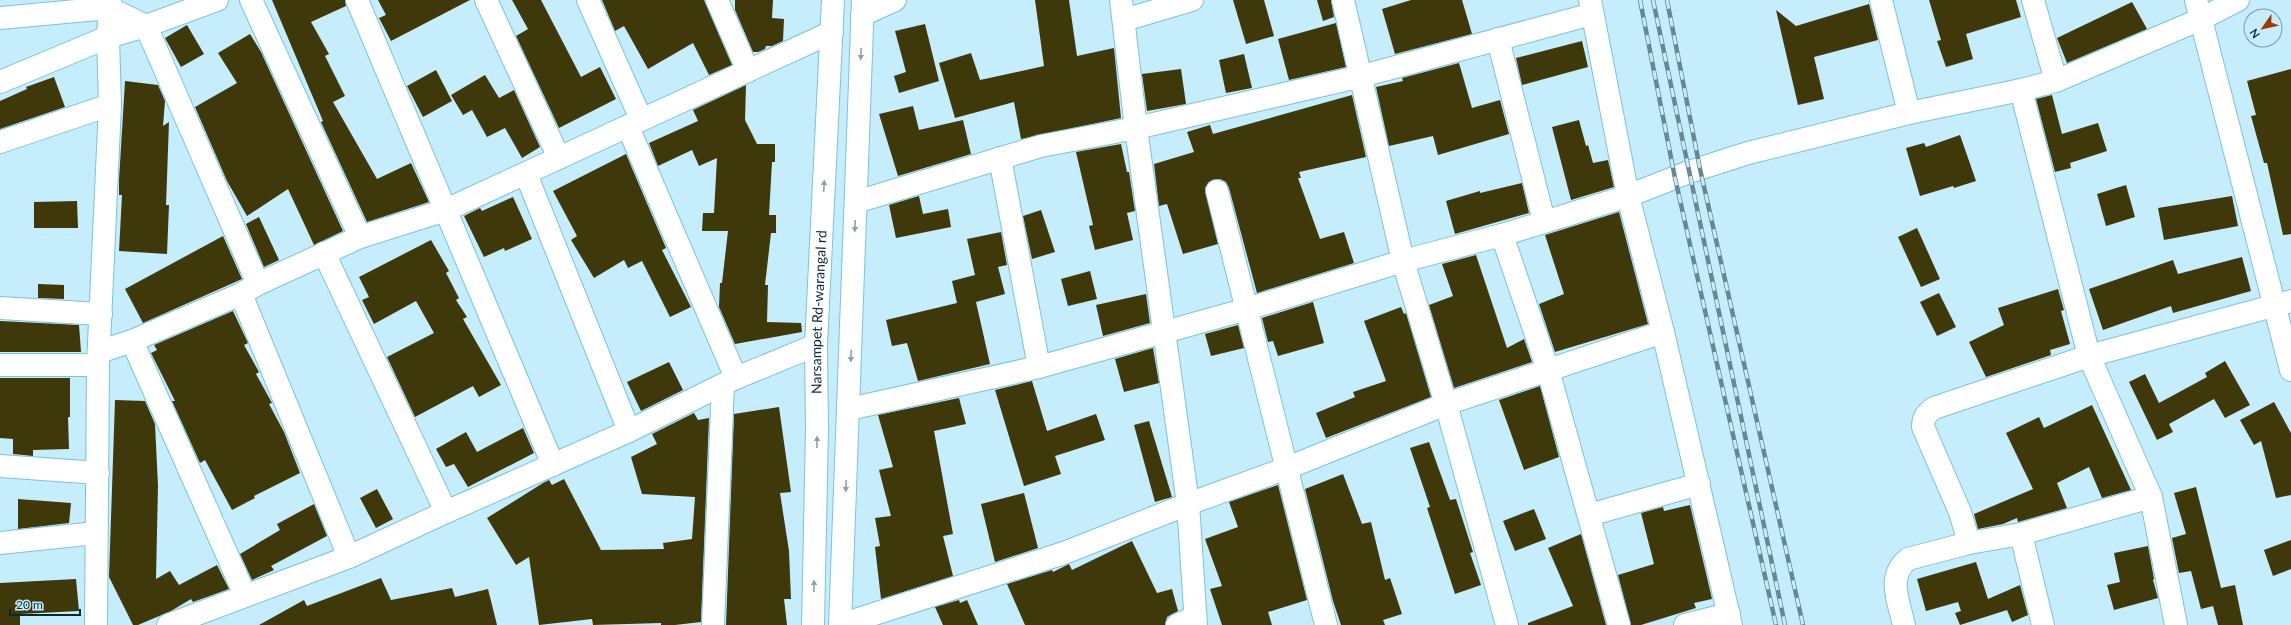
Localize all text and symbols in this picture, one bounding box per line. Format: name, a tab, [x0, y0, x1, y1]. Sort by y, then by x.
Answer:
north arrow	[2243, 8, 2283, 48]
text: N	[2247, 27, 2262, 41]
one-way arrow	[857, 48, 864, 60]
one-way arrow	[820, 180, 827, 192]
one-way arrow	[852, 220, 859, 232]
street label: Narsampet Rd-warangal rd	[807, 230, 830, 394]
one-way arrow	[848, 350, 854, 363]
one-way arrow	[814, 435, 820, 448]
one-way arrow	[843, 480, 849, 493]
one-way arrow	[811, 579, 817, 592]
scale bar	[10, 591, 80, 617]
text: 20 m	[16, 597, 43, 612]

